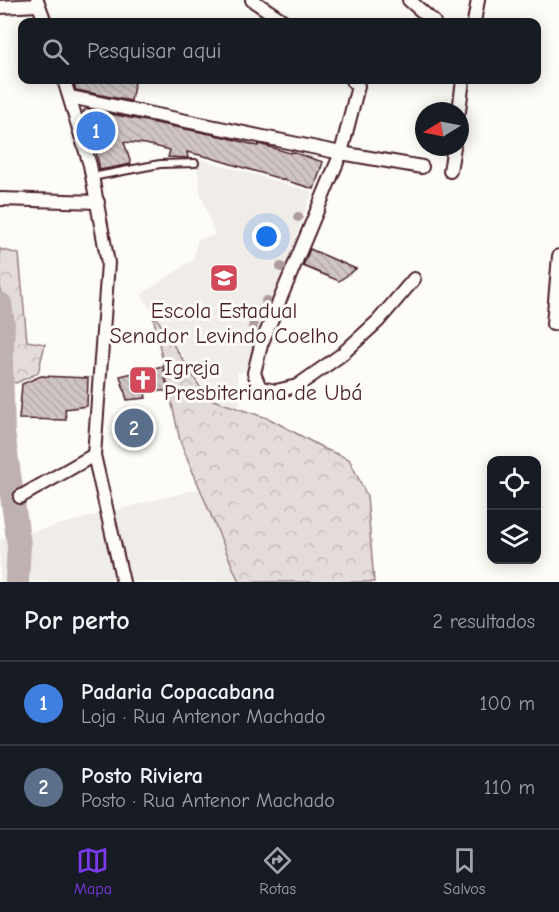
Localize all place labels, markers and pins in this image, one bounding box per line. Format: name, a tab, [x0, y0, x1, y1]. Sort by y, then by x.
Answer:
pin: 1	[76, 108, 116, 154]
school or university icon: Escola Estadual Senador Levindo Coelho	[208, 262, 240, 294]
place label: Escola Estadual Senador Levindo Coelho	[109, 298, 339, 349]
place label: Igreja Presbiteriana de Ubá	[164, 355, 363, 406]
church icon: Igreja Presbiteriana de Ubá	[127, 364, 159, 396]
pin: 2	[114, 406, 154, 450]

